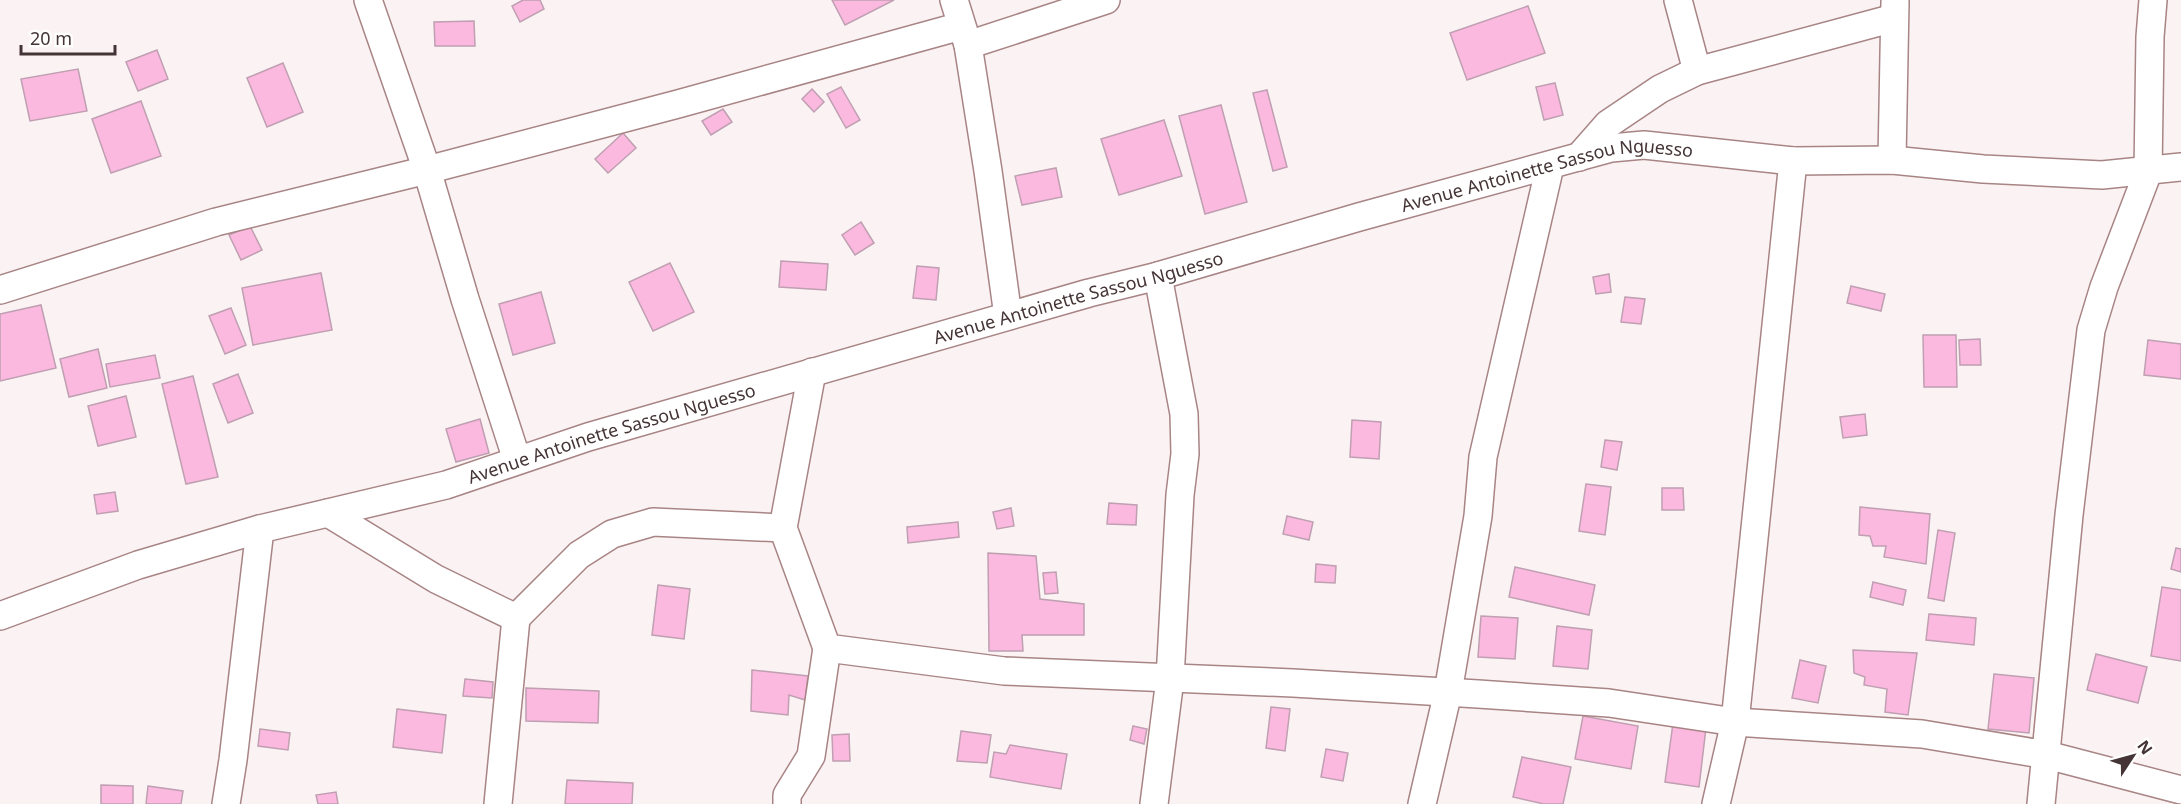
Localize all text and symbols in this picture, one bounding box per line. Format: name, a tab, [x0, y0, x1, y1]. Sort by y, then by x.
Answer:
scale bar	[21, 18, 116, 56]
text: 20 m	[30, 26, 72, 50]
street label: Avenue Antoinette Sassou Nguesso	[1398, 133, 1694, 217]
street label: Avenue Antoinette Sassou Nguesso	[930, 246, 1226, 349]
street label: Avenue Antoinette Sassou Nguesso	[465, 378, 758, 489]
north arrow	[2103, 726, 2163, 786]
text: N	[2132, 735, 2158, 759]

